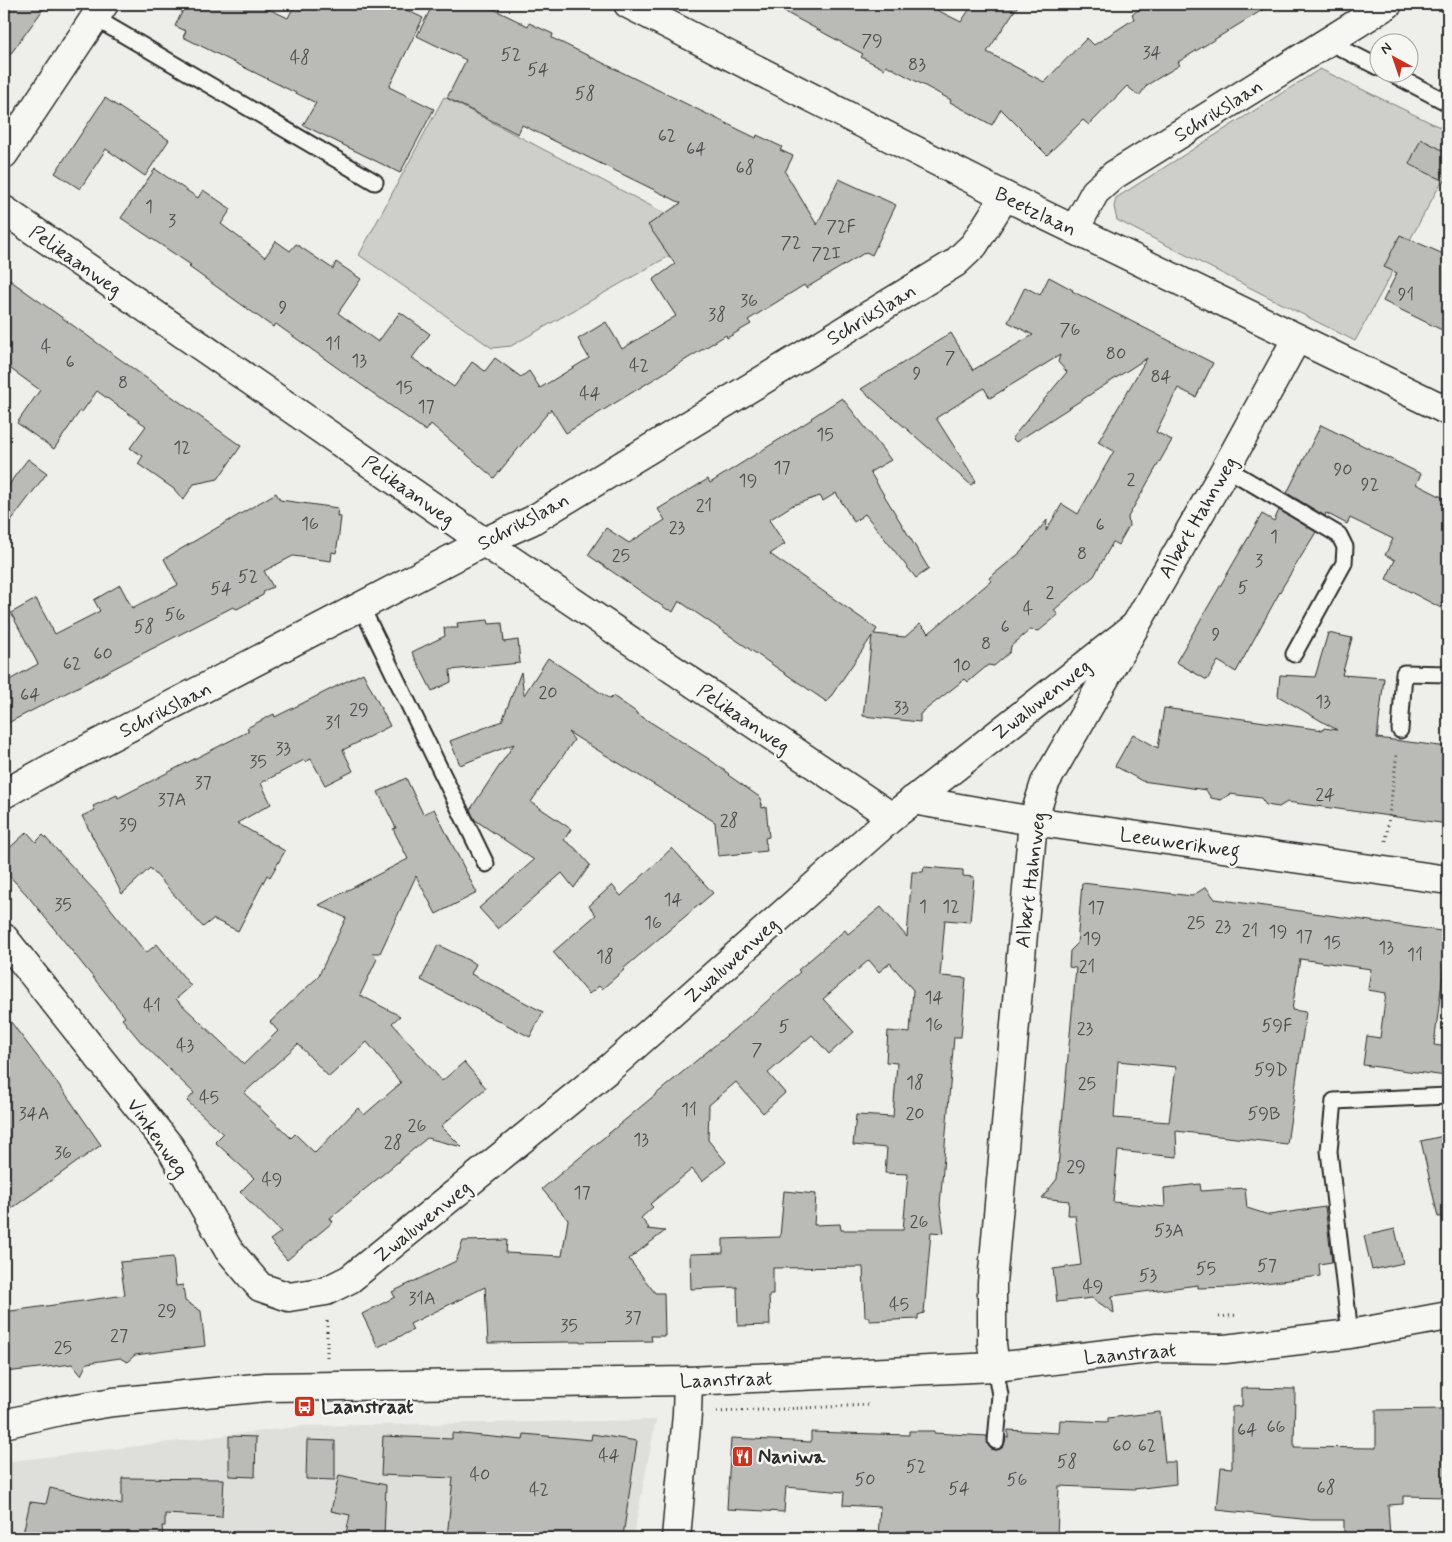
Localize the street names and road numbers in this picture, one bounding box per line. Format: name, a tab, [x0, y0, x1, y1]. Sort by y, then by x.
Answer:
street label: Schrikslaan	[1169, 73, 1268, 149]
street label: Beetzlaan	[990, 181, 1081, 244]
street label: Pelikaanweg	[24, 219, 127, 303]
street label: Schrikslaan	[822, 278, 922, 353]
street label: Pelikaanweg	[357, 449, 460, 533]
street label: Albert Hahnweg	[1152, 452, 1244, 584]
street label: Schrikslaan	[473, 487, 574, 558]
street label: Zwaluwenweg	[987, 653, 1097, 747]
street label: Schrikslaan	[115, 676, 216, 745]
street label: Pelikaanweg	[691, 678, 795, 760]
street label: Albert Hahnweg	[1010, 811, 1053, 950]
street label: Leeuwerikweg	[1118, 822, 1242, 867]
street label: Zwaluwenweg	[679, 912, 785, 1011]
street label: Vinkenweg	[119, 1093, 194, 1183]
street label: Zwaluwenweg	[369, 1174, 477, 1270]
street label: Laanstraat	[1083, 1337, 1177, 1372]
street label: Laanstraat	[679, 1365, 773, 1396]

